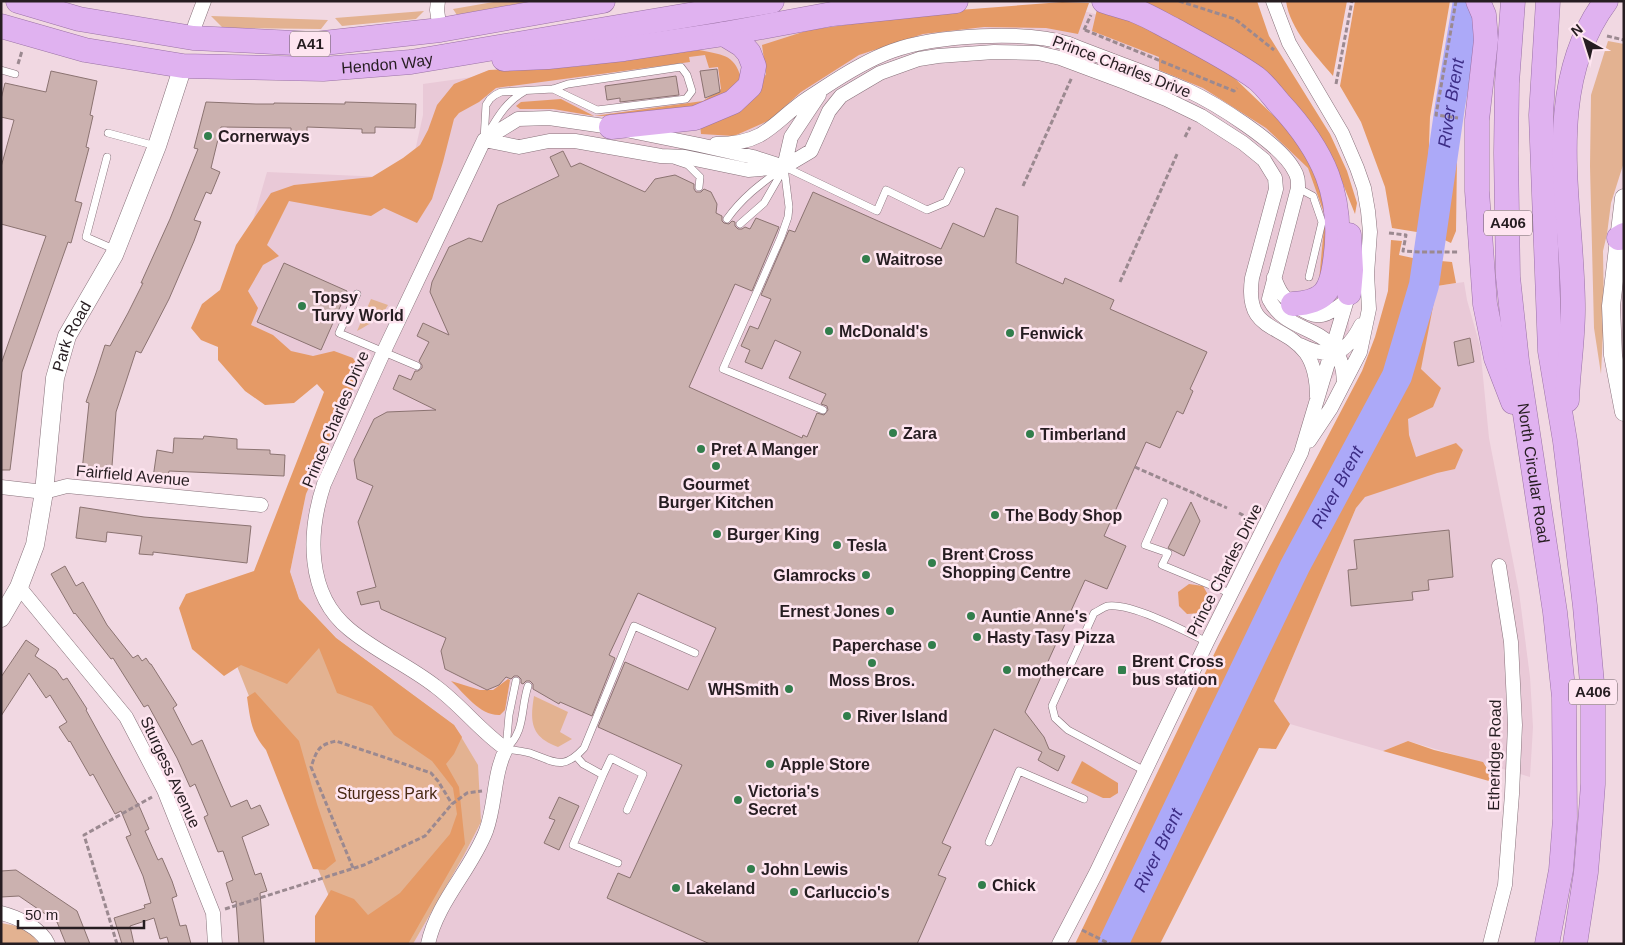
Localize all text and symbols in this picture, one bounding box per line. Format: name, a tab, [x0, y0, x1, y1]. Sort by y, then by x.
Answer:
north arrow	[1560, 15, 1610, 65]
text: N	[1568, 20, 1586, 39]
road number: A41	[290, 32, 330, 56]
street label: Prince Charles Drive	[1050, 32, 1193, 101]
street label: Hendon Way	[341, 50, 434, 77]
water label: River Brent	[1434, 56, 1468, 149]
place label: Cornerways	[218, 128, 310, 145]
marker: Cornerways	[202, 130, 214, 142]
road number: A406	[1484, 210, 1532, 236]
place label: Waitrose	[876, 251, 943, 268]
marker: Waitrose	[860, 253, 872, 265]
place label: Topsy Turvy World	[312, 289, 404, 324]
street label: Park Road	[49, 298, 94, 374]
marker: Topsy Turvy World	[296, 300, 308, 312]
place label: McDonald's	[839, 323, 928, 340]
marker: McDonald's	[823, 325, 835, 337]
place label: Fenwick	[1020, 325, 1083, 342]
marker: Fenwick	[1004, 327, 1016, 339]
street label: Prince Charles Drive	[299, 348, 372, 490]
street label: North Circular Road	[1514, 402, 1552, 544]
place label: Zara	[903, 425, 937, 442]
place label: Timberland	[1040, 426, 1126, 443]
marker: Zara	[887, 427, 899, 439]
marker: Timberland	[1024, 428, 1036, 440]
place label: Pret A Manger	[711, 441, 818, 458]
water label: River Brent	[1307, 442, 1368, 532]
marker: Pret A Manger	[695, 443, 707, 455]
marker: Gourmet Burger Kitchen	[710, 460, 722, 472]
street label: Fairfield Avenue	[75, 462, 191, 489]
place label: Gourmet Burger Kitchen	[658, 476, 774, 511]
street label: Prince Charles Drive	[1184, 501, 1265, 639]
place label: The Body Shop	[1005, 507, 1123, 524]
marker: The Body Shop	[989, 509, 1001, 521]
place label: Burger King	[727, 526, 819, 543]
marker: Burger King	[711, 528, 723, 540]
place label: Tesla	[847, 537, 887, 554]
marker: Tesla	[831, 539, 843, 551]
place label: Brent Cross Shopping Centre	[942, 546, 1071, 581]
marker: Brent Cross Shopping Centre	[926, 557, 938, 569]
place label: Glamrocks	[773, 567, 856, 584]
marker: Glamrocks	[860, 569, 872, 581]
place label: Ernest Jones	[780, 603, 880, 620]
marker: Ernest Jones	[884, 605, 896, 617]
place label: Auntie Anne's	[981, 608, 1087, 625]
marker: Auntie Anne's	[965, 610, 977, 622]
place label: Hasty Tasy Pizza	[987, 629, 1115, 646]
marker: Hasty Tasy Pizza	[971, 631, 983, 643]
place label: Paperchase	[832, 637, 922, 654]
marker: Paperchase	[926, 639, 938, 651]
place label: Brent Cross bus station	[1132, 653, 1224, 688]
marker: Moss Bros.	[866, 657, 878, 669]
place label: mothercare	[1017, 662, 1104, 679]
marker: mothercare	[1001, 664, 1013, 676]
marker: Brent Cross bus station	[1116, 664, 1128, 676]
place label: Moss Bros.	[829, 672, 915, 689]
road number: A406	[1569, 680, 1617, 704]
place label: WHSmith	[708, 681, 779, 698]
marker: WHSmith	[783, 683, 795, 695]
street label: Etheridge Road	[1485, 699, 1504, 811]
place label: River Island	[857, 708, 948, 725]
marker: River Island	[841, 710, 853, 722]
street label: Sturgess Avenue	[137, 714, 204, 831]
place label: Apple Store	[780, 756, 870, 773]
marker: Apple Store	[764, 758, 776, 770]
place label: Victoria's Secret	[748, 783, 819, 818]
park label: Sturgess Park	[337, 785, 438, 802]
marker: Victoria's Secret	[732, 794, 744, 806]
water label: River Brent	[1130, 804, 1187, 895]
place label: John Lewis	[761, 861, 848, 878]
marker: John Lewis	[745, 863, 757, 875]
place label: Chick	[992, 877, 1036, 894]
marker: Chick	[976, 879, 988, 891]
place label: Lakeland	[686, 880, 755, 897]
marker: Lakeland	[670, 882, 682, 894]
place label: Carluccio's	[804, 884, 890, 901]
marker: Carluccio's	[788, 886, 800, 898]
scale bar	[18, 898, 144, 930]
text: 50 m	[25, 906, 58, 923]

